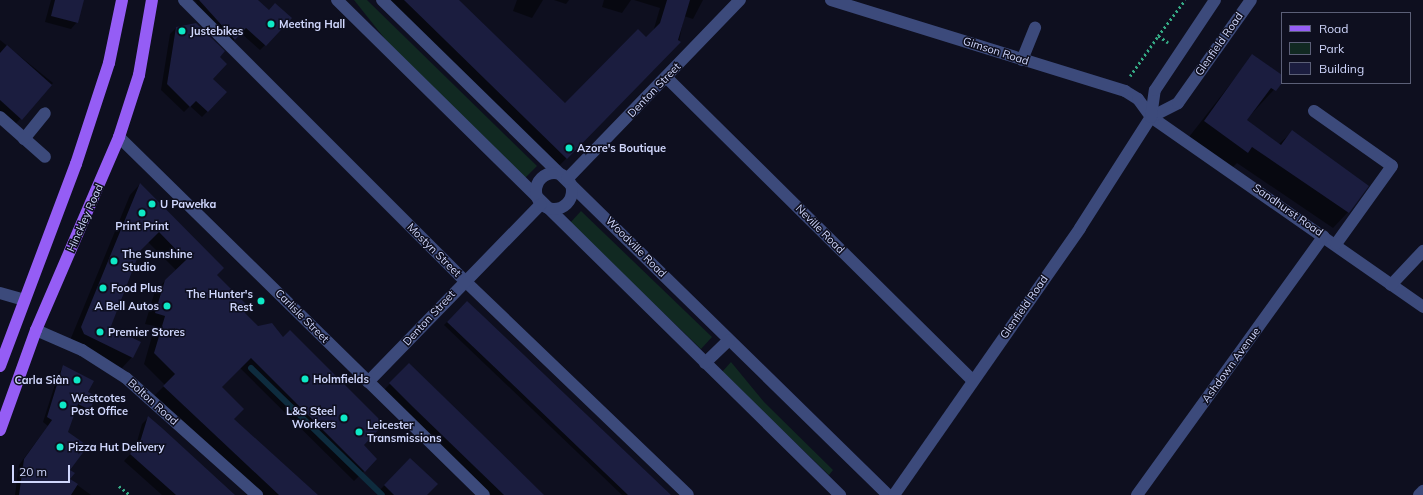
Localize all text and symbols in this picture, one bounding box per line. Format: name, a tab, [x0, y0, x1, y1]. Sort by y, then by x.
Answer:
street label: Glenfield Road	[1192, 10, 1246, 78]
legend	[1281, 12, 1411, 84]
place label: Meeting Hall	[279, 17, 345, 31]
marker: Meeting Hall	[266, 19, 276, 29]
text: Road	[1319, 21, 1348, 36]
place label: Justebikes	[190, 24, 243, 38]
marker: Justebikes	[177, 26, 187, 36]
street label: Gimson Road	[961, 34, 1031, 68]
text: Park	[1319, 41, 1344, 56]
street label: Denton Street	[625, 60, 683, 120]
text: Building	[1319, 61, 1364, 76]
place label: Azore's Boutique	[577, 141, 666, 155]
marker: Azore's Boutique	[564, 143, 574, 153]
street label: Sandhurst Road	[1250, 181, 1326, 239]
street label: Hinckley Road	[64, 182, 106, 254]
place label: U Pawełka	[160, 197, 216, 211]
marker: U Pawełka	[147, 199, 157, 209]
street label: Neville Road	[793, 202, 847, 256]
marker: Print Print	[137, 208, 147, 218]
street label: Woodville Road	[603, 214, 669, 280]
place label: Print Print	[115, 219, 169, 233]
street label: Mostyn Street	[404, 220, 464, 280]
place label: The Sunshine Studio	[122, 248, 192, 274]
marker: The Sunshine Studio	[109, 256, 119, 266]
street label: Glenfield Road	[997, 273, 1051, 341]
place label: Food Plus	[111, 281, 162, 295]
marker: Food Plus	[98, 283, 108, 293]
street label: Carlisle Street	[272, 286, 332, 346]
place label: The Hunter's Rest	[186, 288, 253, 314]
street label: Denton Street	[400, 288, 458, 348]
marker: The Hunter's Rest	[256, 296, 266, 306]
place label: A Bell Autos	[94, 299, 159, 313]
marker: A Bell Autos	[162, 301, 172, 311]
place label: Premier Stores	[108, 325, 185, 339]
street label: Ashdown Avenue	[1199, 325, 1263, 405]
marker: Premier Stores	[95, 327, 105, 337]
place label: Holmfields	[313, 372, 369, 386]
place label: Carla Siân	[14, 373, 69, 387]
marker: Holmfields	[300, 374, 310, 384]
marker: Carla Siân	[72, 375, 82, 385]
street label: Bolton Road	[125, 376, 181, 428]
place label: Westcotes Post Office	[71, 392, 128, 418]
marker: Westcotes Post Office	[58, 400, 68, 410]
place label: L&S Steel Workers	[286, 405, 336, 431]
marker: L&S Steel Workers	[339, 413, 349, 423]
place label: Leicester Transmissions	[367, 419, 441, 445]
marker: Leicester Transmissions	[354, 427, 364, 437]
place label: Pizza Hut Delivery	[68, 440, 164, 454]
marker: Pizza Hut Delivery	[55, 442, 65, 452]
scale bar	[14, 457, 72, 483]
text: 20 m	[19, 464, 47, 479]

